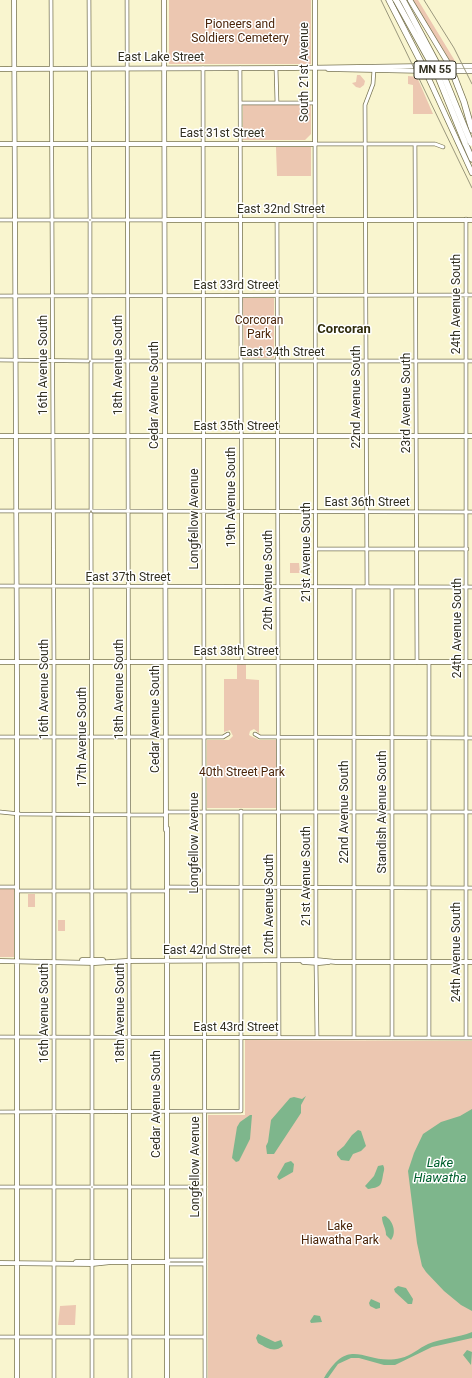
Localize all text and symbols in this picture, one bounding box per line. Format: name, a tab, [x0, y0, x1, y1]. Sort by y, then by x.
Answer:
park label: Pioneers and Soldiers Cemetery	[191, 18, 289, 46]
street label: South 21st Avenue	[298, 22, 312, 122]
street label: East Lake Street	[118, 51, 204, 65]
road number: MN 55	[414, 61, 456, 79]
street label: East 31st Street	[180, 127, 264, 141]
street label: East 32nd Street	[237, 203, 325, 217]
street label: 24th Avenue South	[450, 254, 464, 354]
street label: East 33rd Street	[193, 279, 279, 293]
park label: Corcoran Park	[235, 314, 283, 342]
street label: 16th Avenue South	[37, 315, 51, 415]
street label: 18th Avenue South	[112, 315, 126, 415]
district label: Corcoran	[317, 322, 371, 338]
street label: Cedar Avenue South	[148, 341, 162, 449]
street label: 22nd Avenue South	[350, 345, 364, 449]
street label: East 34th Street	[239, 346, 325, 360]
street label: 23rd Avenue South	[400, 353, 414, 453]
street label: East 35th Street	[193, 420, 279, 434]
street label: 19th Avenue South	[225, 447, 239, 547]
street label: Longfellow Avenue	[188, 469, 202, 569]
street label: East 36th Street	[324, 496, 410, 510]
street label: 21st Avenue South	[300, 502, 314, 602]
street label: 20th Avenue South	[262, 530, 276, 630]
street label: East 37th Street	[85, 571, 171, 585]
street label: 24th Avenue South	[451, 578, 465, 678]
street label: 16th Avenue South	[38, 639, 52, 739]
street label: 18th Avenue South	[113, 639, 127, 739]
street label: East 38th Street	[193, 645, 279, 659]
street label: Cedar Avenue South	[149, 665, 163, 773]
street label: 17th Avenue South	[76, 687, 90, 787]
street label: Standish Avenue South	[376, 750, 390, 874]
street label: 22nd Avenue South	[338, 760, 352, 864]
park label: 40th Street Park	[199, 766, 285, 780]
street label: Longfellow Avenue	[188, 793, 202, 893]
street label: 21st Avenue South	[300, 826, 314, 926]
street label: 20th Avenue South	[263, 854, 277, 954]
street label: 24th Avenue South	[450, 902, 464, 1002]
street label: East 42nd Street	[163, 944, 251, 958]
street label: 16th Avenue South	[38, 963, 52, 1063]
street label: 18th Avenue South	[114, 963, 128, 1063]
street label: East 43rd Street	[193, 1021, 279, 1035]
street label: Cedar Avenue South	[150, 1050, 164, 1158]
street label: Longfellow Avenue	[189, 1117, 203, 1217]
water label: Lake Hiawatha	[413, 1156, 467, 1187]
park label: Lake Hiawatha Park	[301, 1220, 379, 1248]

